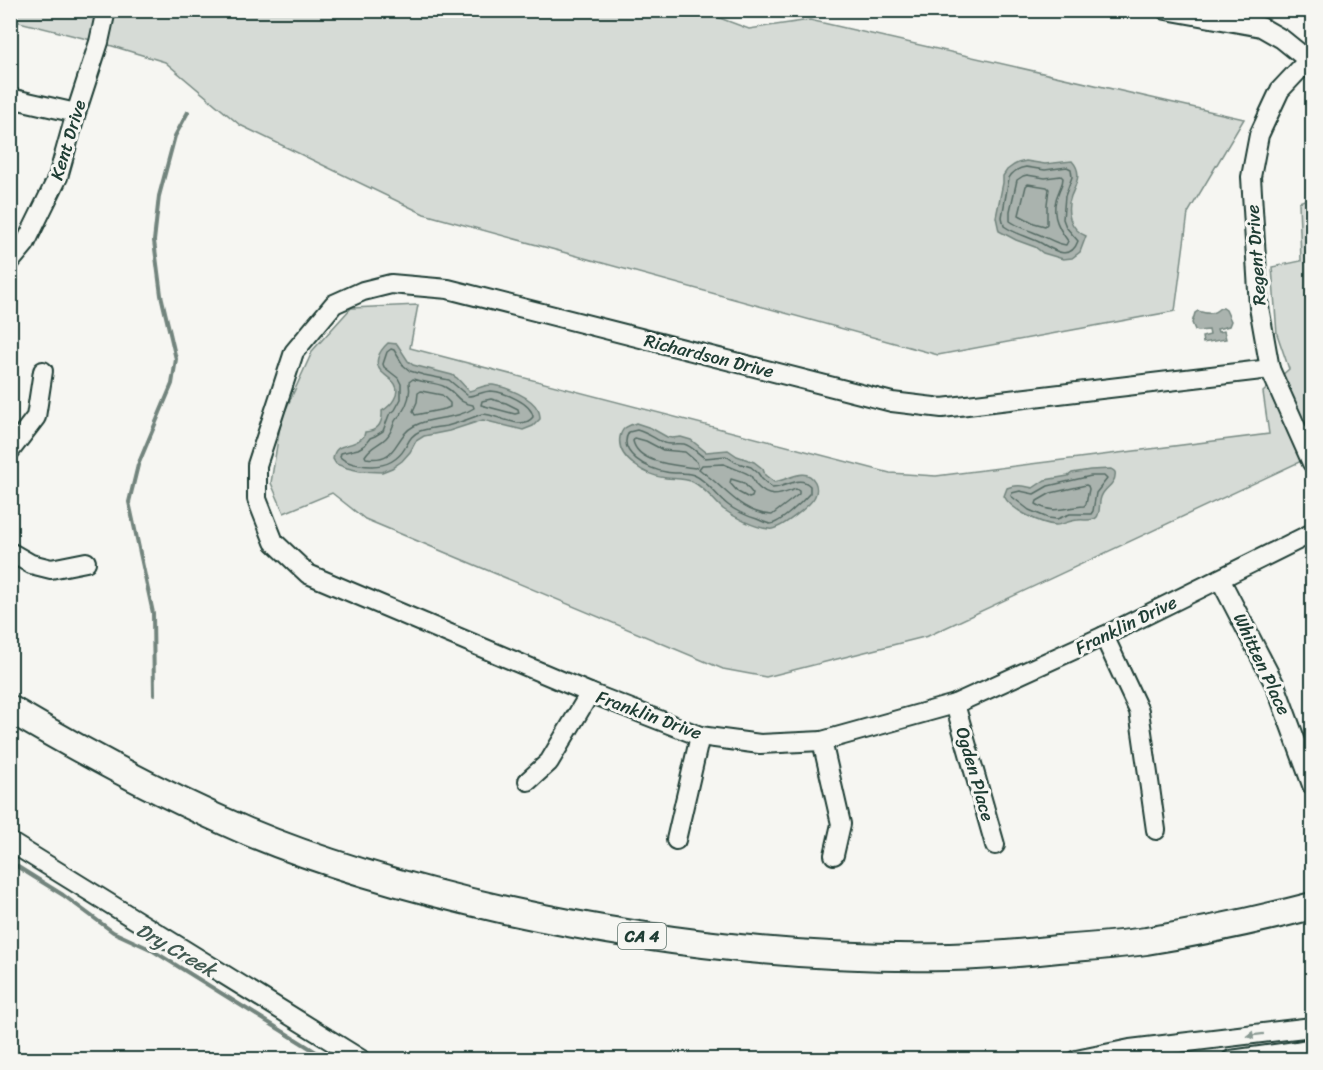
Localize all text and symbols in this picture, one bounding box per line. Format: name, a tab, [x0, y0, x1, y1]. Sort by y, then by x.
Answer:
street label: Kent Drive	[41, 96, 95, 184]
street label: Regent Drive	[1237, 204, 1275, 306]
street label: Richardson Drive	[641, 324, 777, 388]
street label: Franklin Drive	[1069, 586, 1183, 664]
street label: Whitten Place	[1224, 607, 1300, 721]
street label: Franklin Drive	[592, 681, 706, 749]
street label: Ogden Place	[946, 723, 1004, 825]
water label: Dry Creek	[129, 913, 225, 988]
road number: CA 4	[618, 923, 666, 949]
one-way arrow	[1245, 1030, 1264, 1039]

